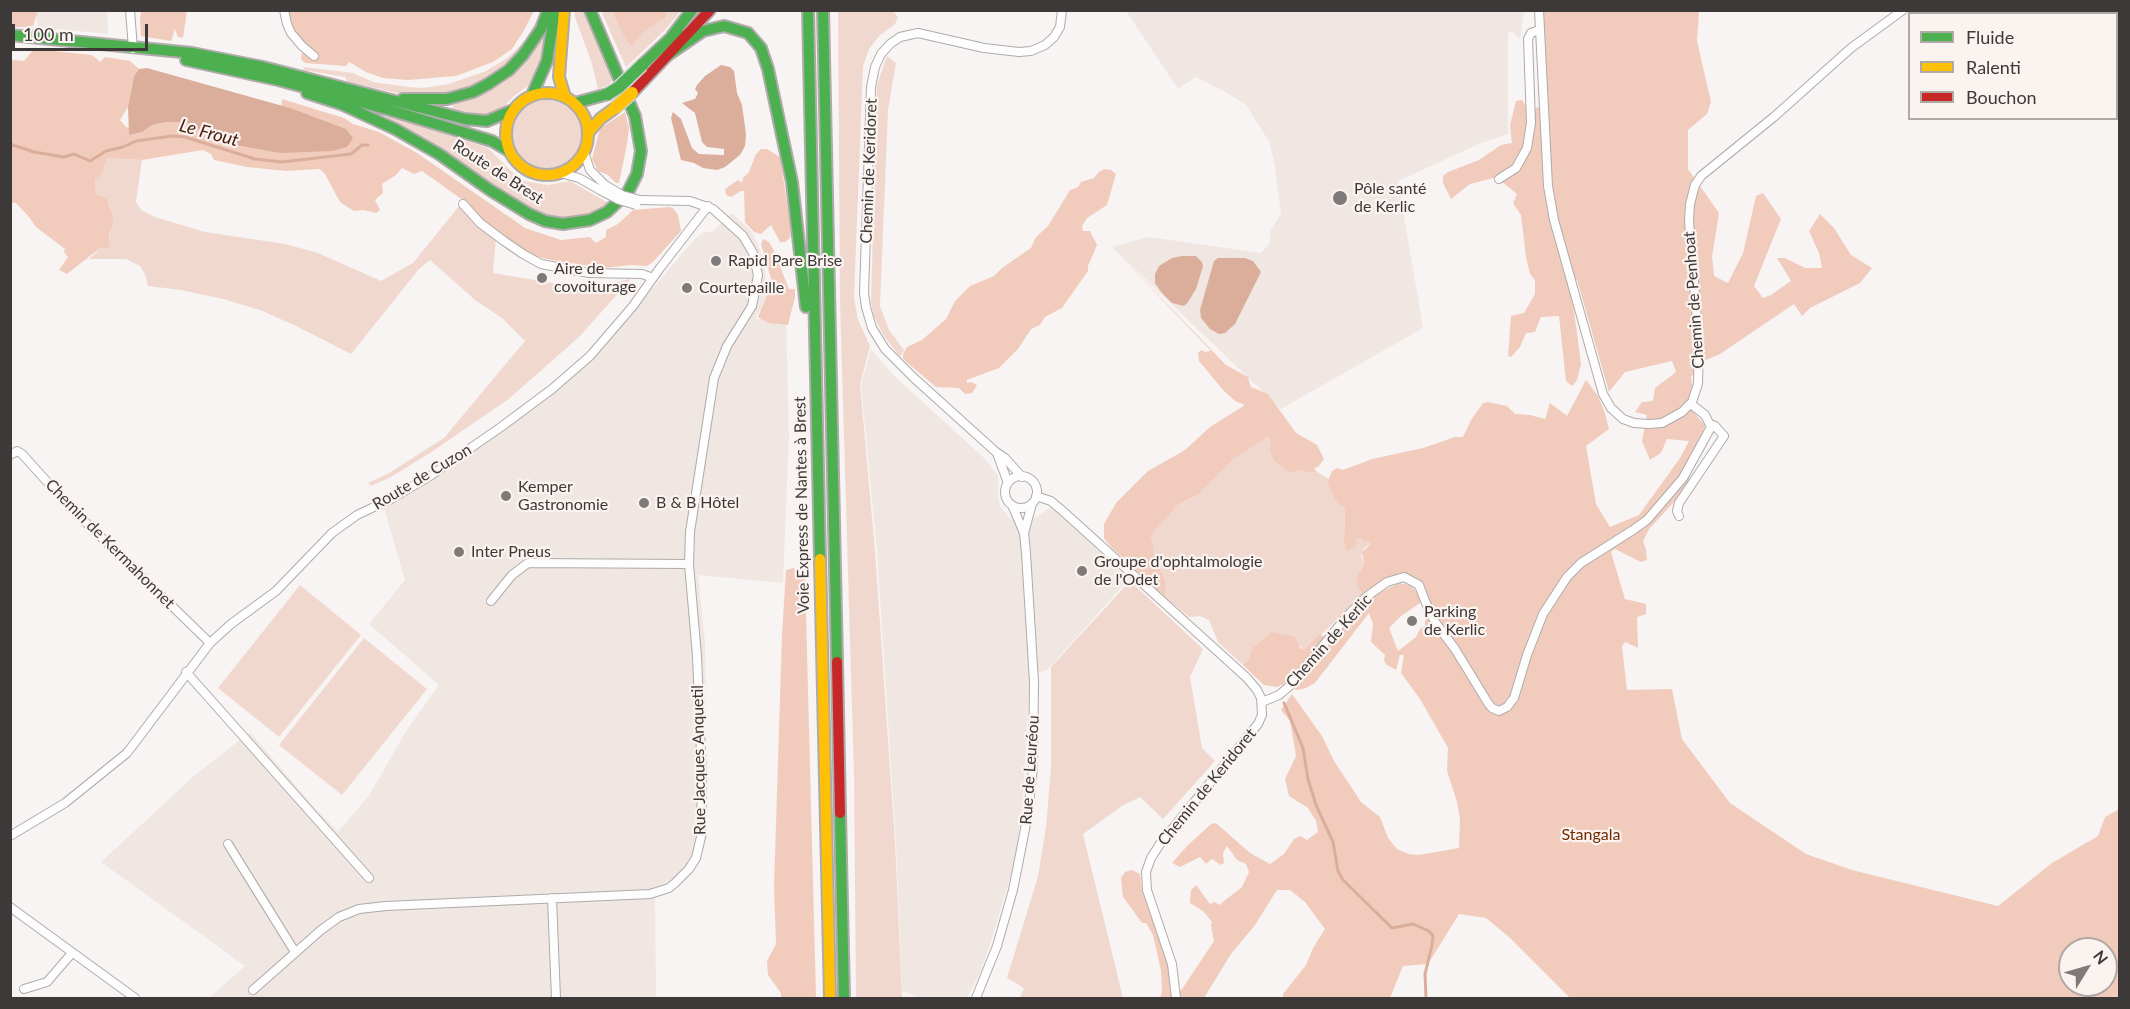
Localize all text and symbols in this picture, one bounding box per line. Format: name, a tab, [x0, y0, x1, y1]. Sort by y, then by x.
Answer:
scale bar	[15, 12, 152, 50]
legend	[1908, 12, 2118, 120]
text: 100 m	[23, 23, 74, 45]
text: Fluide	[1966, 26, 2014, 48]
text: Ralenti	[1966, 56, 2021, 78]
text: Bouchon	[1966, 86, 2037, 108]
street label: Chemin de Keridoret	[857, 98, 881, 244]
water label: Le Frout	[177, 115, 241, 151]
street label: Route de Brest	[449, 136, 547, 208]
place label: Pôle santé de Kerlic	[1354, 179, 1426, 217]
marker: Pôle santé de Kerlic	[1331, 189, 1349, 207]
street label: Chemin de Penhoat	[1680, 231, 1708, 369]
place label: Rapid Pare Brise	[728, 251, 842, 271]
marker: Rapid Pare Brise	[709, 254, 723, 268]
place label: Aire de covoiturage	[554, 259, 636, 297]
marker: Aire de covoiturage	[535, 271, 549, 285]
place label: Courtepaille	[699, 278, 784, 298]
marker: Courtepaille	[680, 281, 694, 295]
street label: Voie Express de Nantes à Brest	[791, 396, 813, 614]
street label: Route de Cuzon	[369, 440, 475, 514]
street label: Chemin de Kermahonnet	[41, 475, 179, 613]
place label: Kemper Gastronomie	[518, 477, 608, 515]
marker: Kemper Gastronomie	[499, 489, 513, 503]
place label: B & B Hôtel	[656, 493, 739, 513]
marker: B & B Hôtel	[637, 496, 651, 510]
place label: Inter Pneus	[471, 542, 551, 562]
marker: Inter Pneus	[452, 545, 466, 559]
place label: Groupe d'ophtalmologie de l'Odet	[1094, 552, 1262, 590]
marker: Groupe d'ophtalmologie de l'Odet	[1075, 564, 1089, 578]
street label: Chemin de Kerlic	[1282, 590, 1376, 692]
place label: Parking de Kerlic	[1424, 602, 1485, 640]
marker: Parking de Kerlic	[1405, 614, 1419, 628]
street label: Rue Jacques Anquetil	[688, 685, 710, 835]
street label: Rue de Leuréou	[1017, 715, 1043, 825]
street label: Chemin de Keridoret	[1154, 724, 1260, 850]
park label: Stangala	[1562, 825, 1620, 845]
north arrow	[2058, 937, 2118, 997]
text: N	[2090, 946, 2112, 968]

